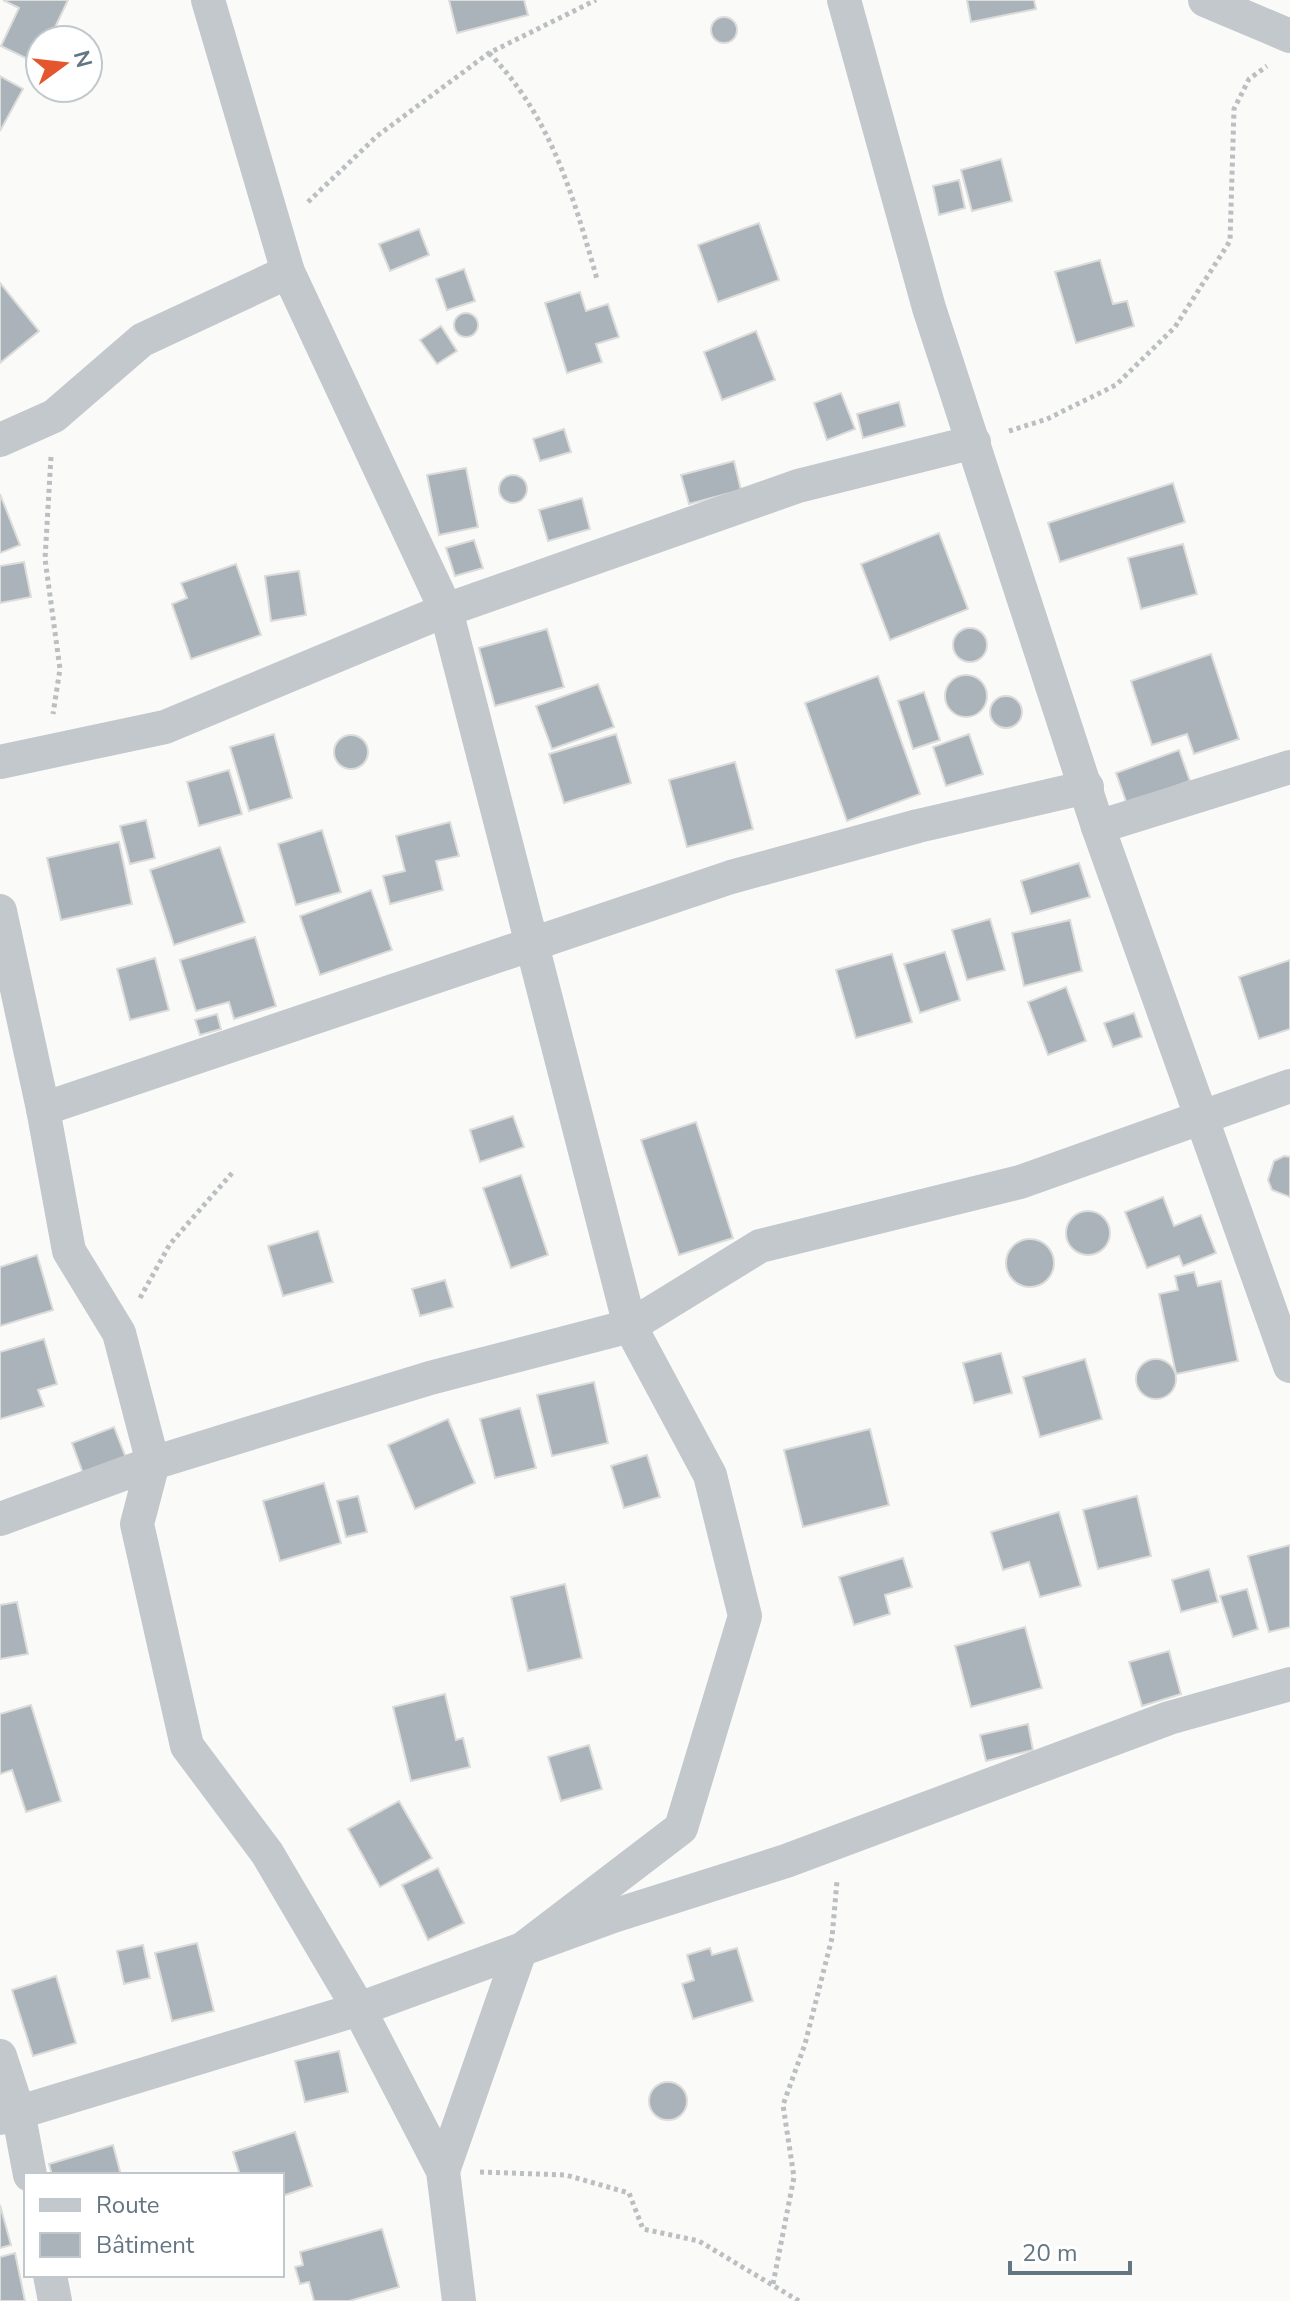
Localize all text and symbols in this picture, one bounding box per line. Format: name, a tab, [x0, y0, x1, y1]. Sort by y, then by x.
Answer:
north arrow	[24, 24, 104, 104]
text: N	[66, 47, 99, 71]
legend	[24, 2173, 284, 2277]
text: Route	[96, 2189, 160, 2221]
scale bar	[1010, 2225, 1130, 2275]
text: Bâtiment	[96, 2229, 195, 2261]
text: 20 m	[1022, 2237, 1078, 2269]

